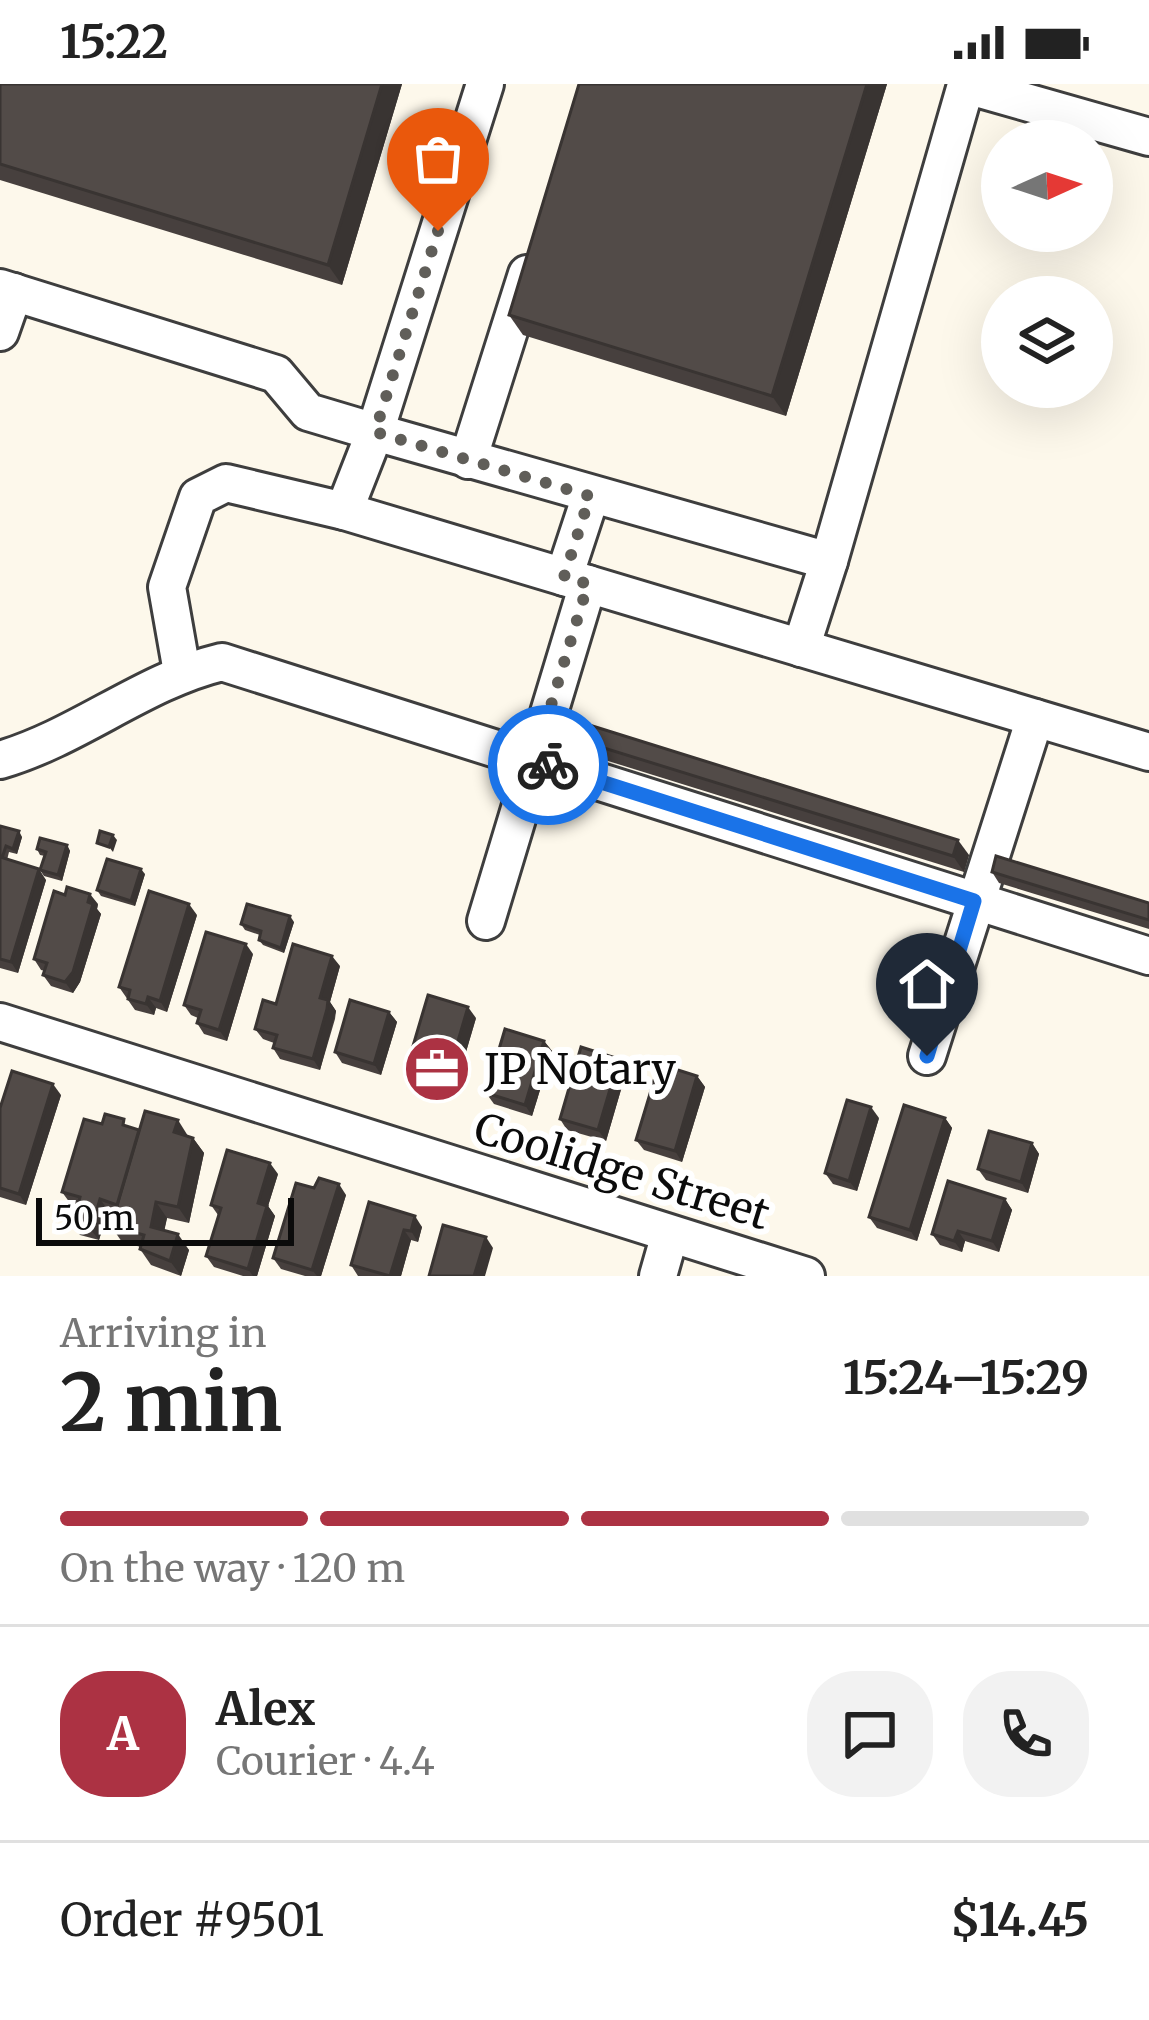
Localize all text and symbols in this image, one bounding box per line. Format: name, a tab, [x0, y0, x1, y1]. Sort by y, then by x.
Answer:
text: 15:22	[60, 14, 168, 70]
pin	[387, 108, 489, 231]
north arrow	[981, 120, 1113, 252]
map controls	[981, 120, 1113, 408]
icon: bag	[405, 126, 471, 192]
button: layers	[981, 276, 1113, 408]
courier	[488, 705, 608, 825]
icon: bike	[515, 732, 581, 798]
pin	[876, 933, 978, 1056]
icon: home	[894, 951, 960, 1017]
office icon: JP Notary	[402, 1034, 472, 1104]
place label: JP Notary	[483, 1043, 676, 1095]
street label: Coolidge Street	[468, 1101, 776, 1241]
scale bar	[36, 1192, 294, 1245]
text: 50 m	[54, 1198, 135, 1239]
text: Arriving in	[60, 1309, 267, 1358]
text: 15:24–15:29	[843, 1350, 1089, 1406]
text: 2 min	[60, 1354, 282, 1452]
text: On the way · 120 m	[60, 1544, 405, 1593]
button: chat	[807, 1671, 933, 1797]
button: phone	[963, 1671, 1089, 1797]
text: Alex	[216, 1681, 315, 1737]
text: A	[107, 1706, 139, 1762]
text: Courier · 4.4	[216, 1737, 435, 1786]
text: Order #9501	[60, 1892, 324, 1948]
text: $14.45	[950, 1892, 1089, 1948]

